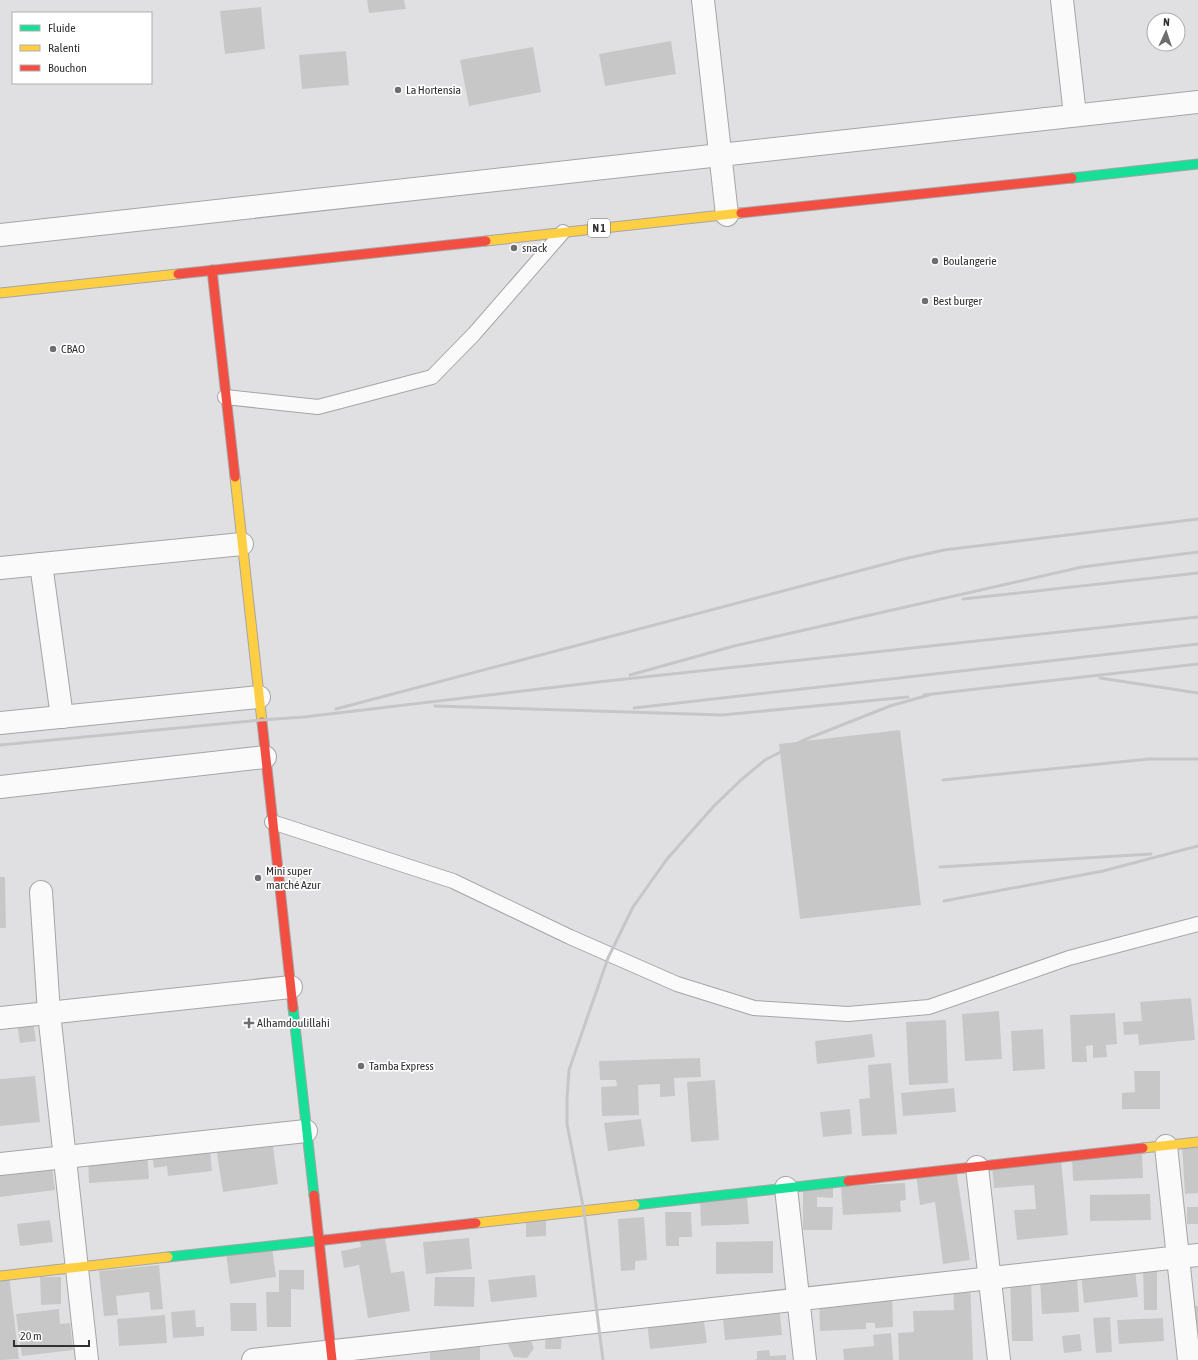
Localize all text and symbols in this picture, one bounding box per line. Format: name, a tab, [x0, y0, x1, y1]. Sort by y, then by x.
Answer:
legend	[12, 12, 152, 84]
north arrow	[1146, 12, 1186, 52]
text: N	[1163, 16, 1170, 28]
text: Fluide	[48, 21, 76, 35]
text: Ralenti	[48, 41, 80, 55]
text: Bouchon	[48, 61, 87, 75]
place label: La Hortensia	[406, 83, 461, 97]
marker: La Hortensia	[393, 85, 403, 95]
road number: N 1	[588, 219, 610, 237]
place label: snack	[522, 241, 548, 255]
marker: snack	[509, 243, 519, 253]
place label: Boulangerie	[943, 254, 997, 268]
marker: Boulangerie	[930, 256, 940, 266]
place label: Best burger	[933, 294, 983, 308]
marker: Best burger	[920, 296, 930, 306]
place label: CBAO	[61, 342, 85, 356]
marker: CBAO	[48, 344, 58, 354]
place label: Mini super marché Azur	[266, 864, 321, 892]
marker: Mini super marché Azur	[253, 873, 263, 883]
place label: Alhamdoulillahi	[257, 1016, 330, 1030]
marker: Alhamdoulillahi	[244, 1018, 254, 1028]
place label: Tamba Express	[369, 1059, 434, 1073]
marker: Tamba Express	[356, 1061, 366, 1071]
scale bar	[14, 1322, 89, 1348]
text: 20 m	[20, 1329, 42, 1343]

